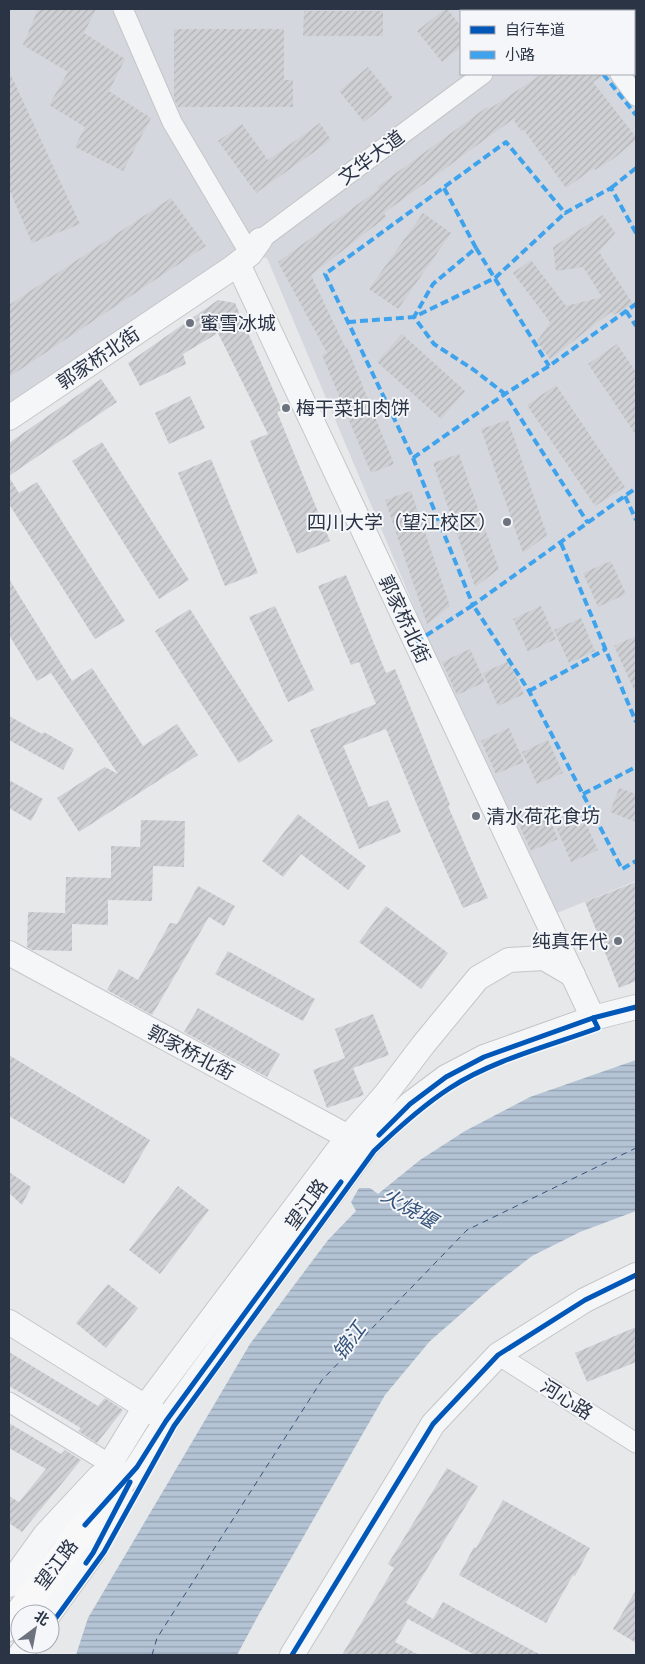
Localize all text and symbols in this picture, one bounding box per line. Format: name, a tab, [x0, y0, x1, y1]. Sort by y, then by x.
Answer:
legend	[460, 10, 635, 75]
text: 自行车道	[505, 21, 565, 39]
text: 小路	[505, 46, 535, 64]
street label: 文华大道	[334, 125, 409, 189]
place label: 蜜雪冰城	[200, 312, 276, 335]
marker: 蜜雪冰城	[184, 317, 196, 329]
street label: 郭家桥北街	[52, 322, 144, 395]
place label: 梅干菜扣肉饼	[296, 397, 410, 420]
marker: 梅干菜扣肉饼	[280, 402, 292, 414]
place label: 四川大学（望江校区）	[307, 511, 497, 534]
marker: 四川大学（望江校区）	[501, 516, 513, 528]
street label: 郭家桥北街	[374, 571, 435, 667]
place label: 清水荷花食坊	[486, 805, 600, 828]
marker: 清水荷花食坊	[470, 810, 482, 822]
place label: 纯真年代	[532, 930, 608, 953]
marker: 纯真年代	[612, 935, 624, 947]
street label: 郭家桥北街	[143, 1020, 238, 1085]
street label: 望江路	[280, 1174, 332, 1234]
water label: 火烧堰	[377, 1183, 444, 1235]
water label: 锦江	[328, 1316, 372, 1364]
street label: 河心路	[536, 1375, 597, 1424]
street label: 望江路	[30, 1535, 83, 1594]
north arrow	[10, 1604, 60, 1654]
text: 北	[31, 1607, 53, 1629]

